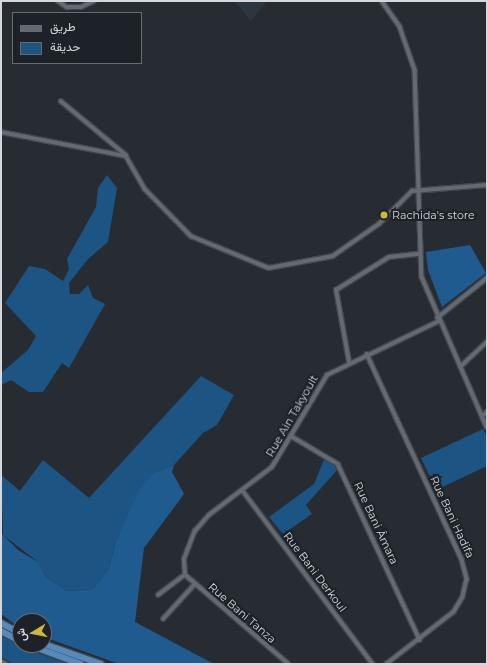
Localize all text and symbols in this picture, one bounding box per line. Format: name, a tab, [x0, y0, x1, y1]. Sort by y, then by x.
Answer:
legend	[12, 12, 142, 64]
text: طريق	[50, 19, 75, 34]
text: حديقة	[50, 39, 80, 54]
place label: Rachida's store	[392, 208, 475, 222]
marker: Rachida's store	[379, 210, 389, 220]
street label: Rue Ain Takyoult	[263, 373, 321, 459]
street label: Rue Bani Hadifa	[427, 474, 477, 560]
street label: Rue Bani Âmara	[351, 480, 401, 566]
street label: Rue Bani Derkoul	[281, 529, 349, 615]
street label: Rue Bani Tanza	[206, 580, 278, 646]
north arrow	[12, 613, 52, 653]
text: ش	[13, 627, 29, 643]

